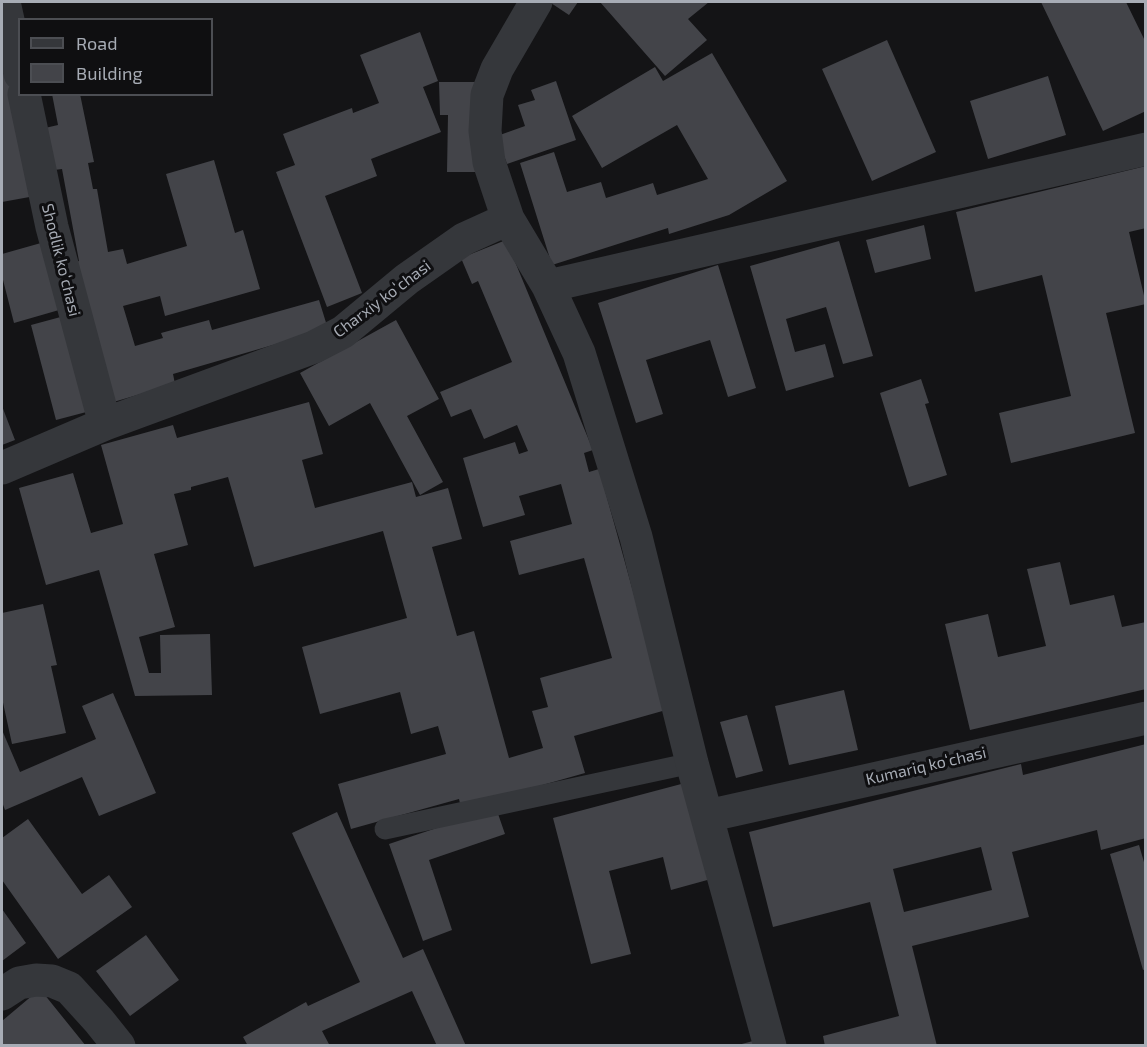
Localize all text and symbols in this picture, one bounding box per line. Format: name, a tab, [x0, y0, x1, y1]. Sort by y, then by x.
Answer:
legend	[18, 18, 213, 96]
text: Road	[76, 32, 117, 54]
text: Building	[76, 62, 143, 84]
street label: Shodlik koʻchasi	[38, 202, 84, 318]
street label: Charxiy koʻchasi	[330, 256, 434, 342]
street label: Kumariq koʻchasi	[864, 743, 988, 789]

